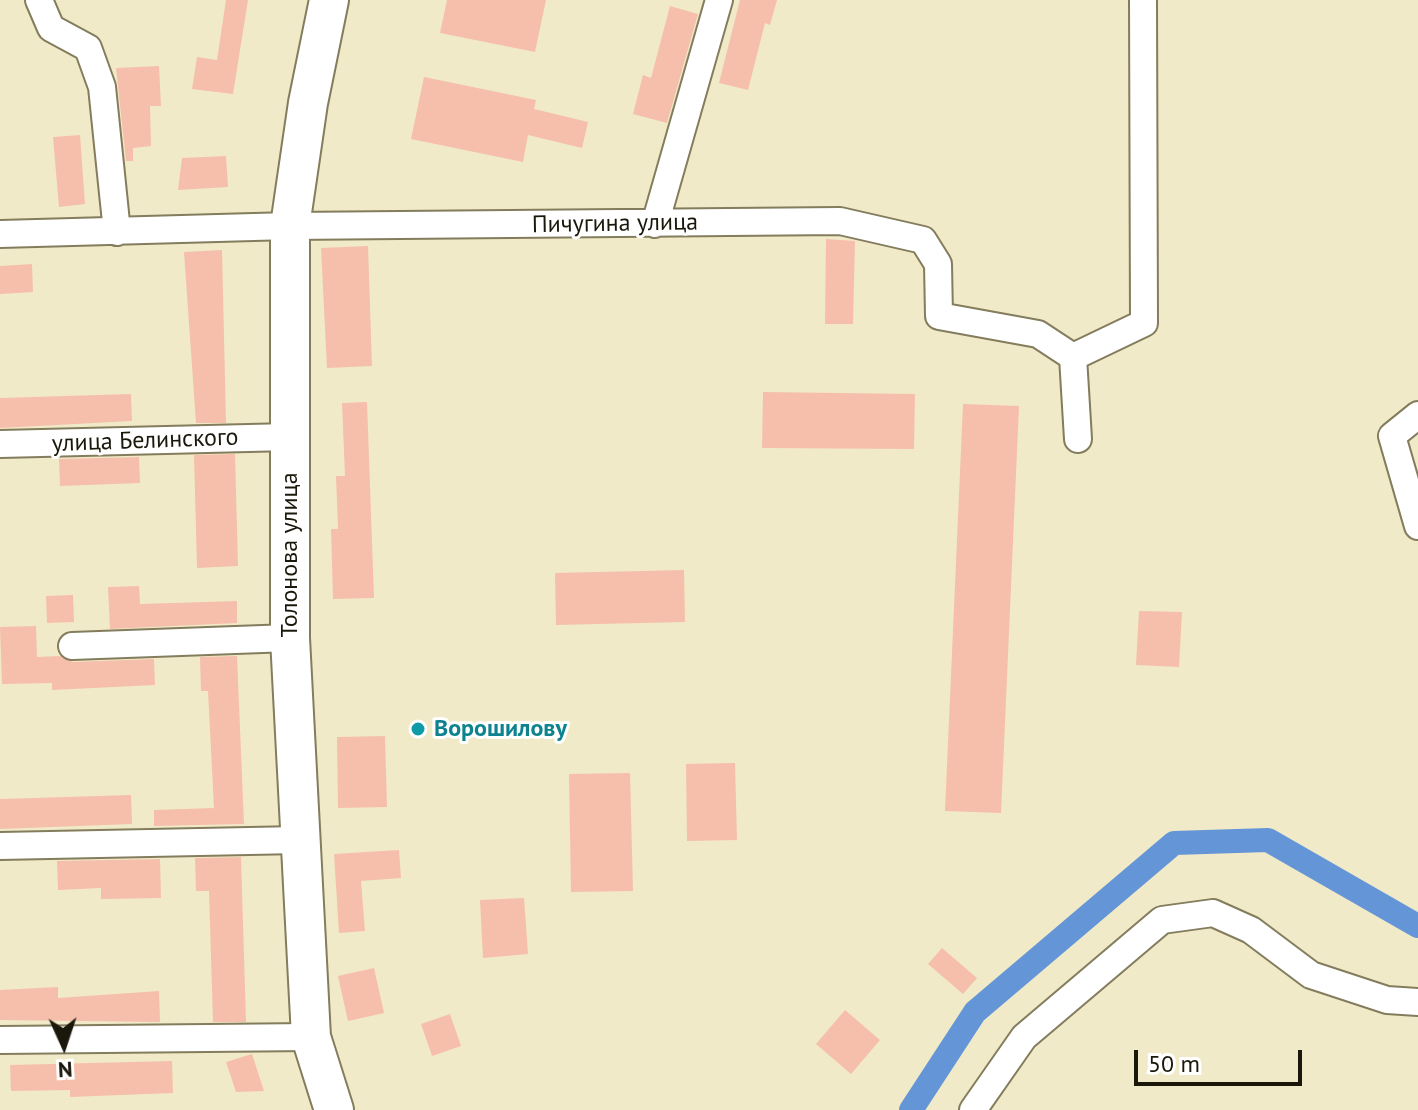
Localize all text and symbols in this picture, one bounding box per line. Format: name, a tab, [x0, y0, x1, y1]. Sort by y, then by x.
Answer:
street label: Пичугина улица	[532, 208, 698, 240]
street label: улица Белинского	[51, 423, 239, 459]
street label: Толонова улица	[276, 472, 304, 638]
place label: Ворошилову	[434, 715, 567, 743]
marker: Ворошилову	[409, 720, 427, 738]
north arrow	[24, 1006, 104, 1086]
scale bar	[1138, 1034, 1306, 1084]
text: 50 m	[1148, 1048, 1200, 1079]
text: N	[57, 1056, 73, 1084]

